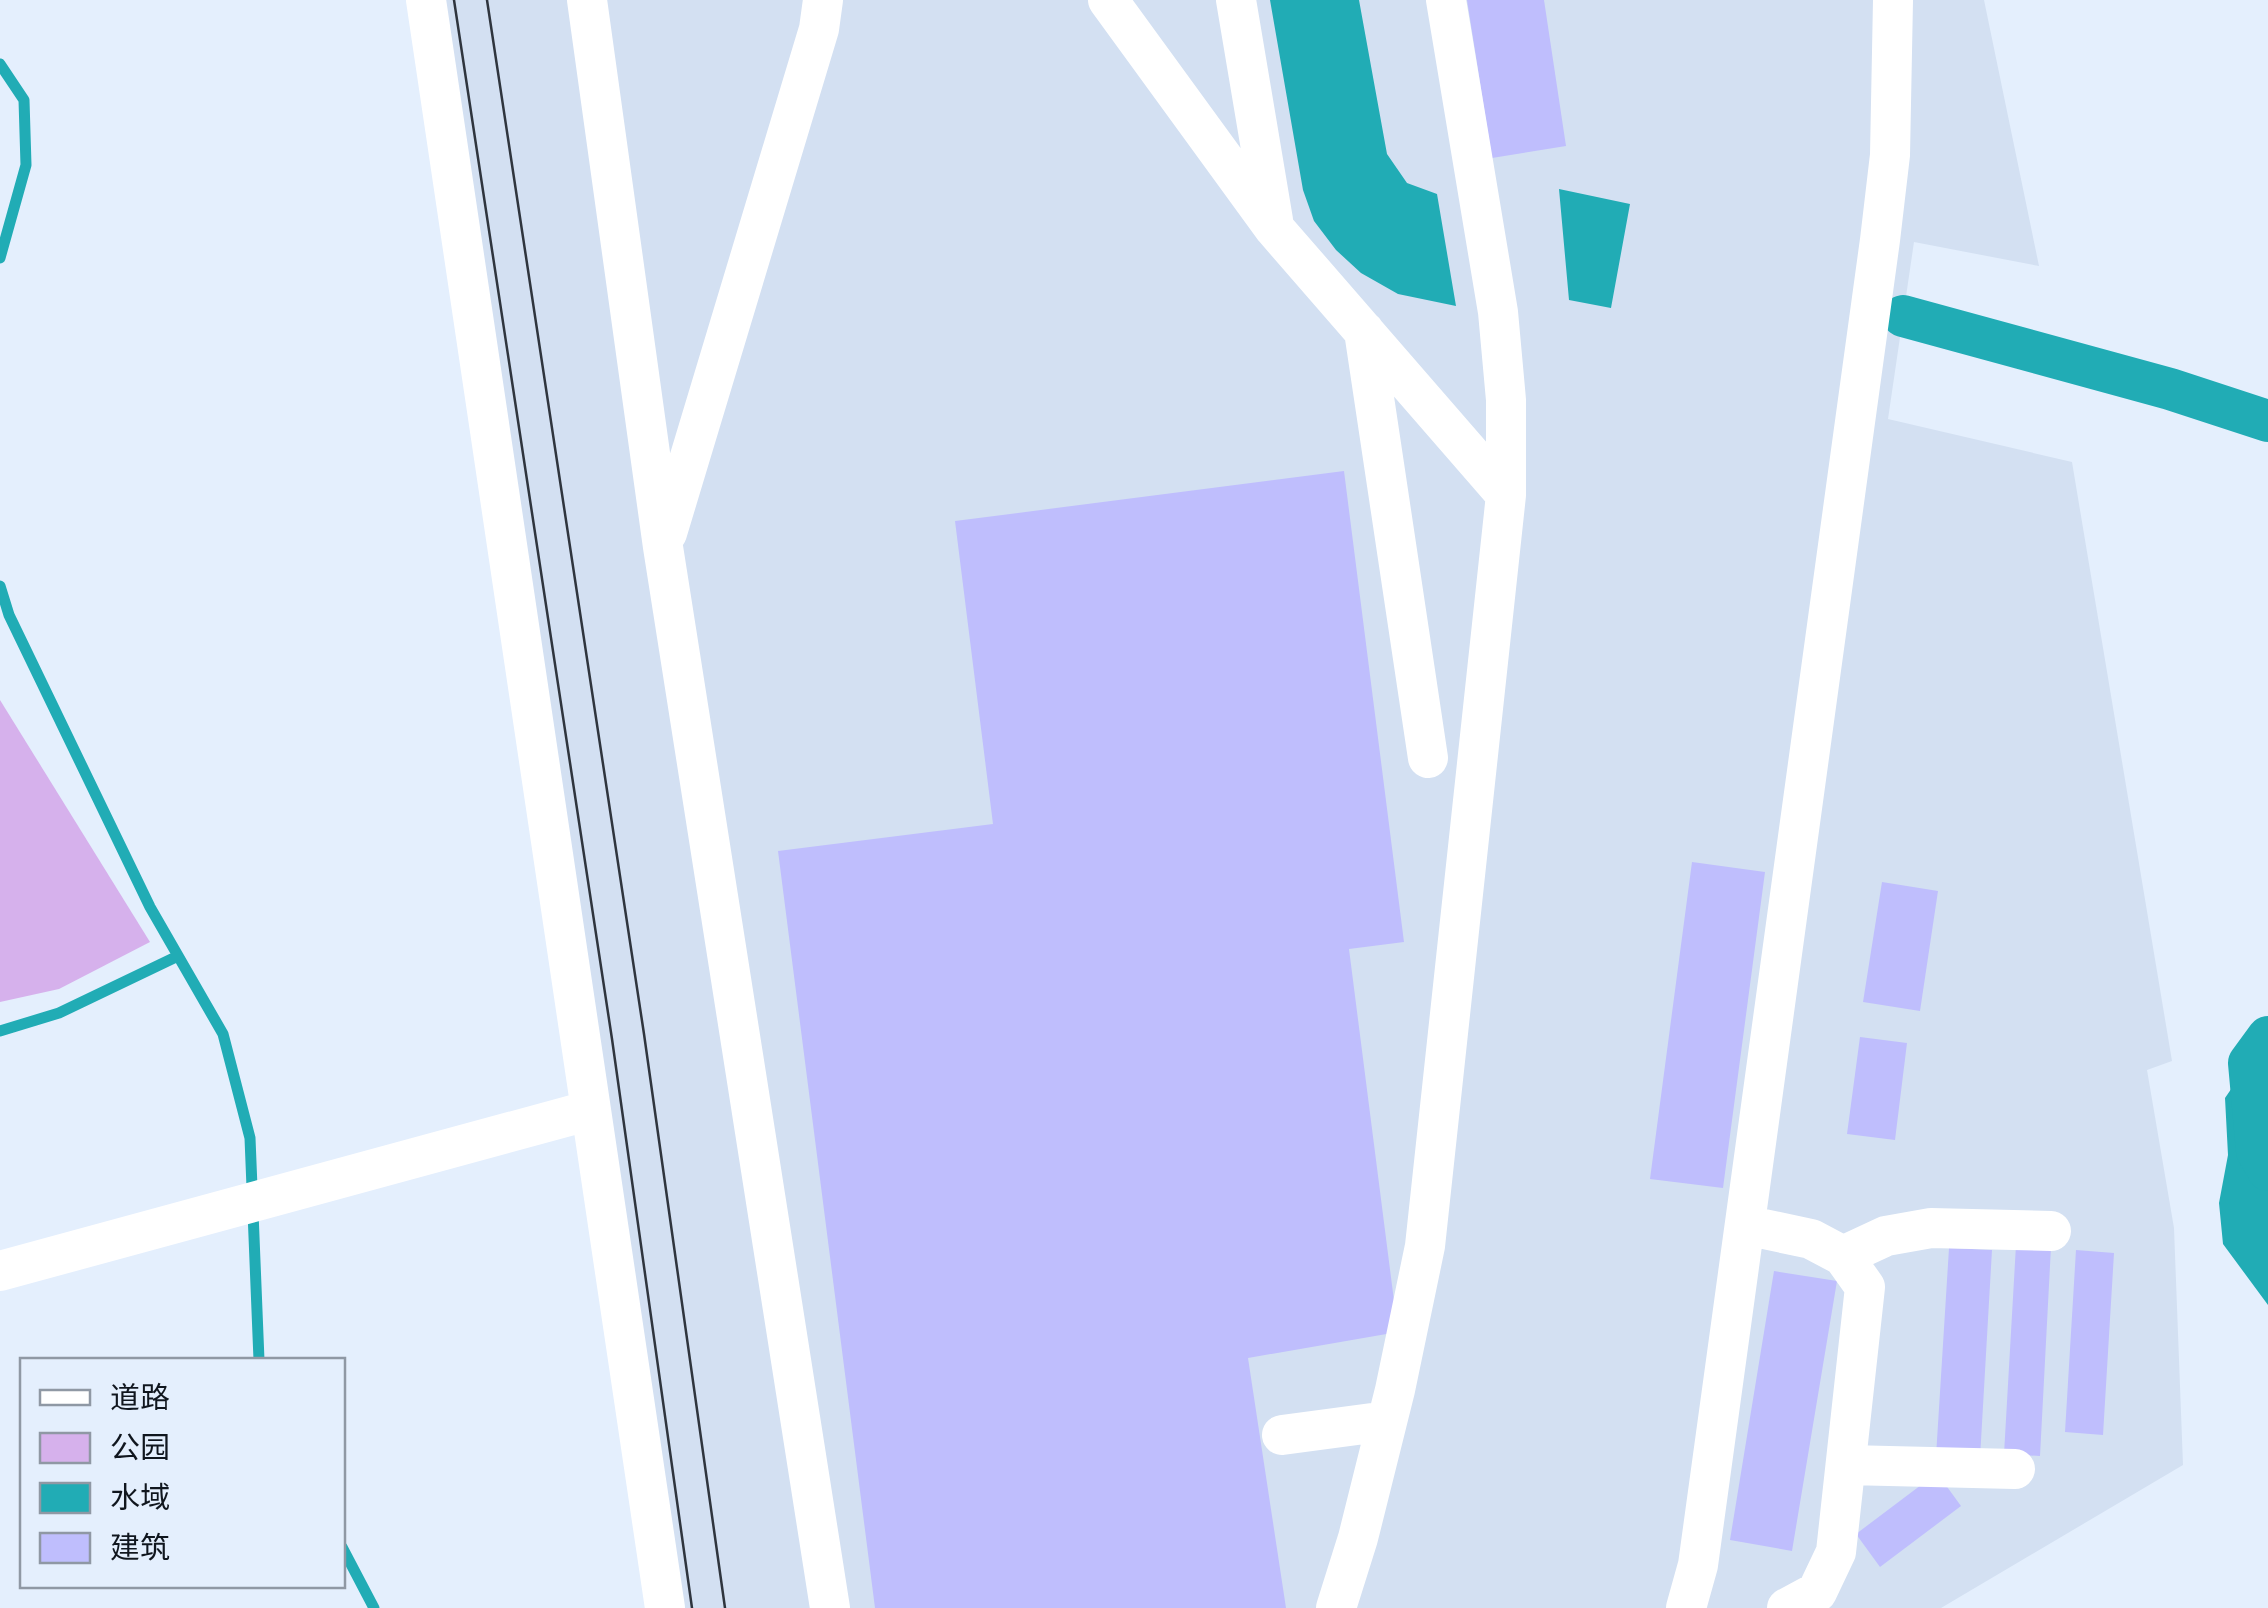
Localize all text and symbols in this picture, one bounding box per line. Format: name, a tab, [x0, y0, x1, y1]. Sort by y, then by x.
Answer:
legend	[20, 1358, 345, 1588]
text: 道路	[110, 1378, 170, 1416]
text: 公园	[110, 1428, 170, 1466]
text: 水域	[110, 1478, 170, 1516]
text: 建筑	[110, 1528, 170, 1566]

